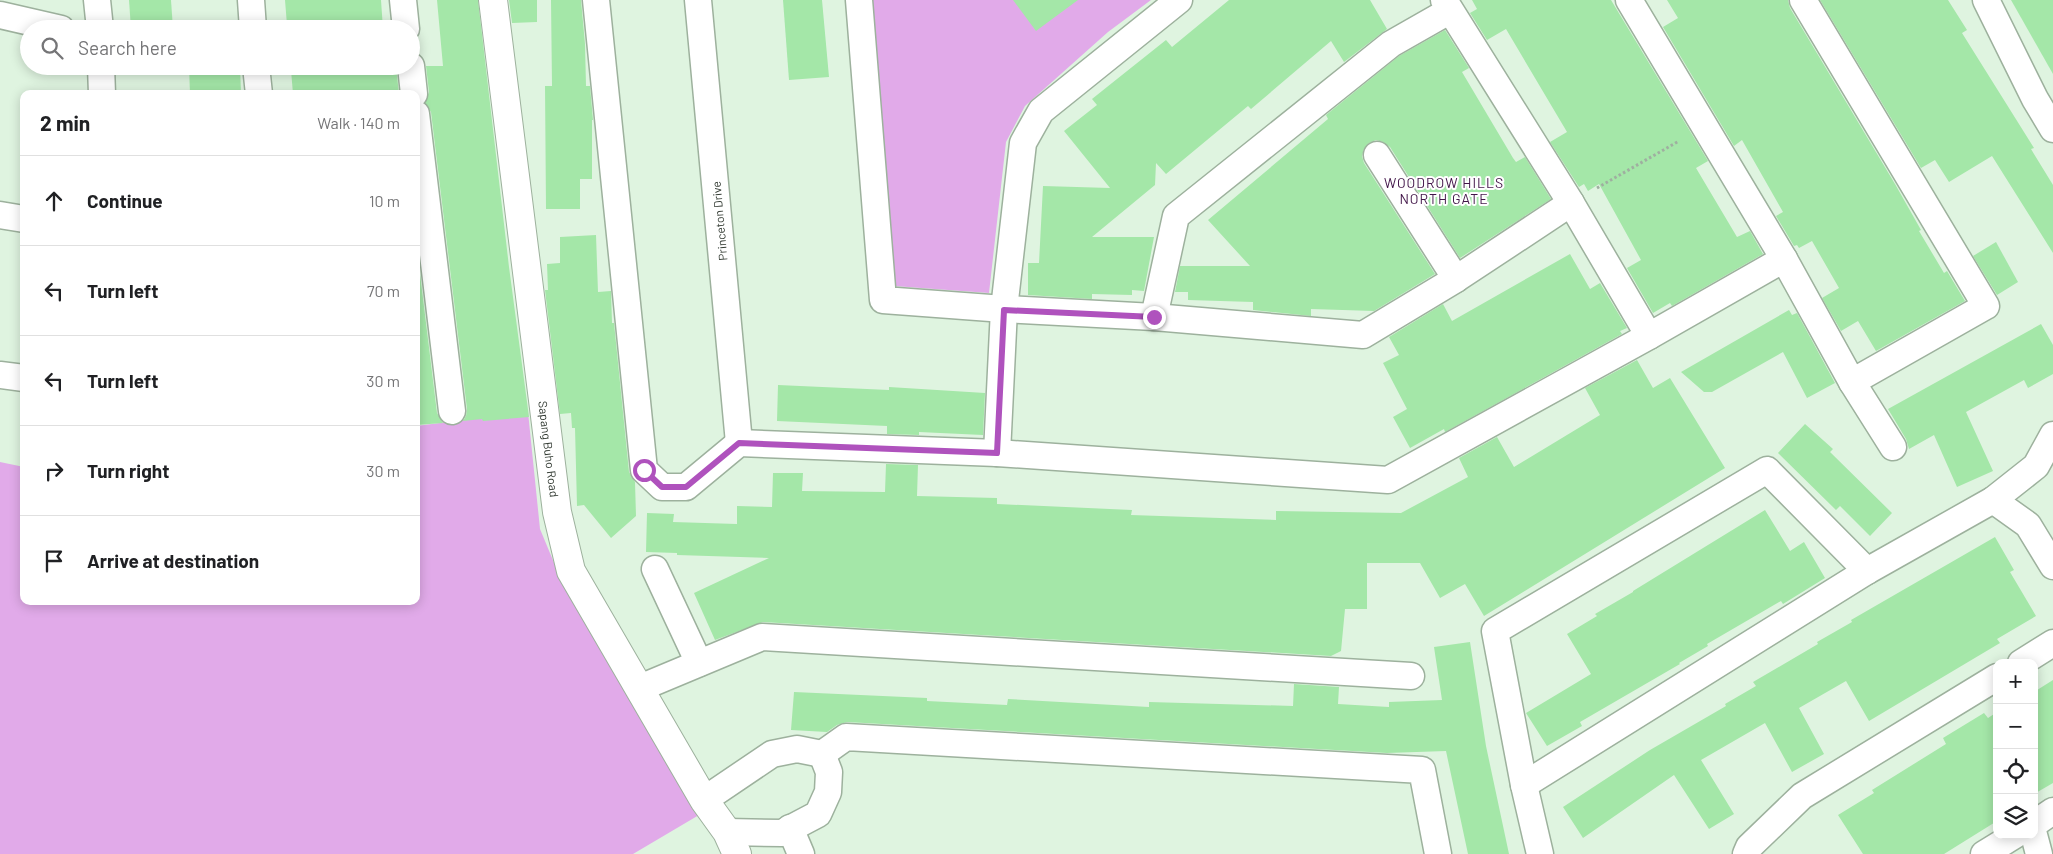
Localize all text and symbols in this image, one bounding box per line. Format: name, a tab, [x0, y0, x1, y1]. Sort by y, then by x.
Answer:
search box	[20, 20, 420, 75]
icon: search	[38, 34, 66, 62]
text: Search here	[78, 36, 177, 59]
text: 2 min	[40, 110, 90, 135]
text: Walk · 140 m	[317, 113, 400, 132]
district label: WOODROW HILLS NORTH GATE	[1384, 174, 1504, 207]
street label: Princeton Drive	[709, 181, 729, 261]
icon: ahead	[40, 187, 68, 215]
text: Continue	[87, 189, 163, 212]
text: 10 m	[369, 191, 400, 210]
icon: left	[40, 277, 68, 305]
text: Turn left	[87, 279, 158, 302]
text: 70 m	[367, 281, 400, 300]
route end	[1143, 306, 1166, 329]
icon: left	[40, 367, 68, 395]
text: Turn left	[87, 369, 158, 392]
text: 30 m	[366, 371, 400, 390]
street label: Sapang Buho Road	[536, 400, 562, 498]
icon: right	[40, 457, 68, 485]
text: Turn right	[87, 459, 169, 482]
route start	[633, 459, 656, 482]
text: 30 m	[366, 461, 400, 480]
icon: arrive	[40, 547, 68, 575]
text: Arrive at destination	[87, 549, 259, 572]
map controls	[1993, 659, 2038, 839]
button: +	[1993, 659, 2038, 704]
button: −	[1993, 704, 2038, 749]
button: locate	[1993, 749, 2038, 794]
button: layers	[1993, 794, 2038, 839]

